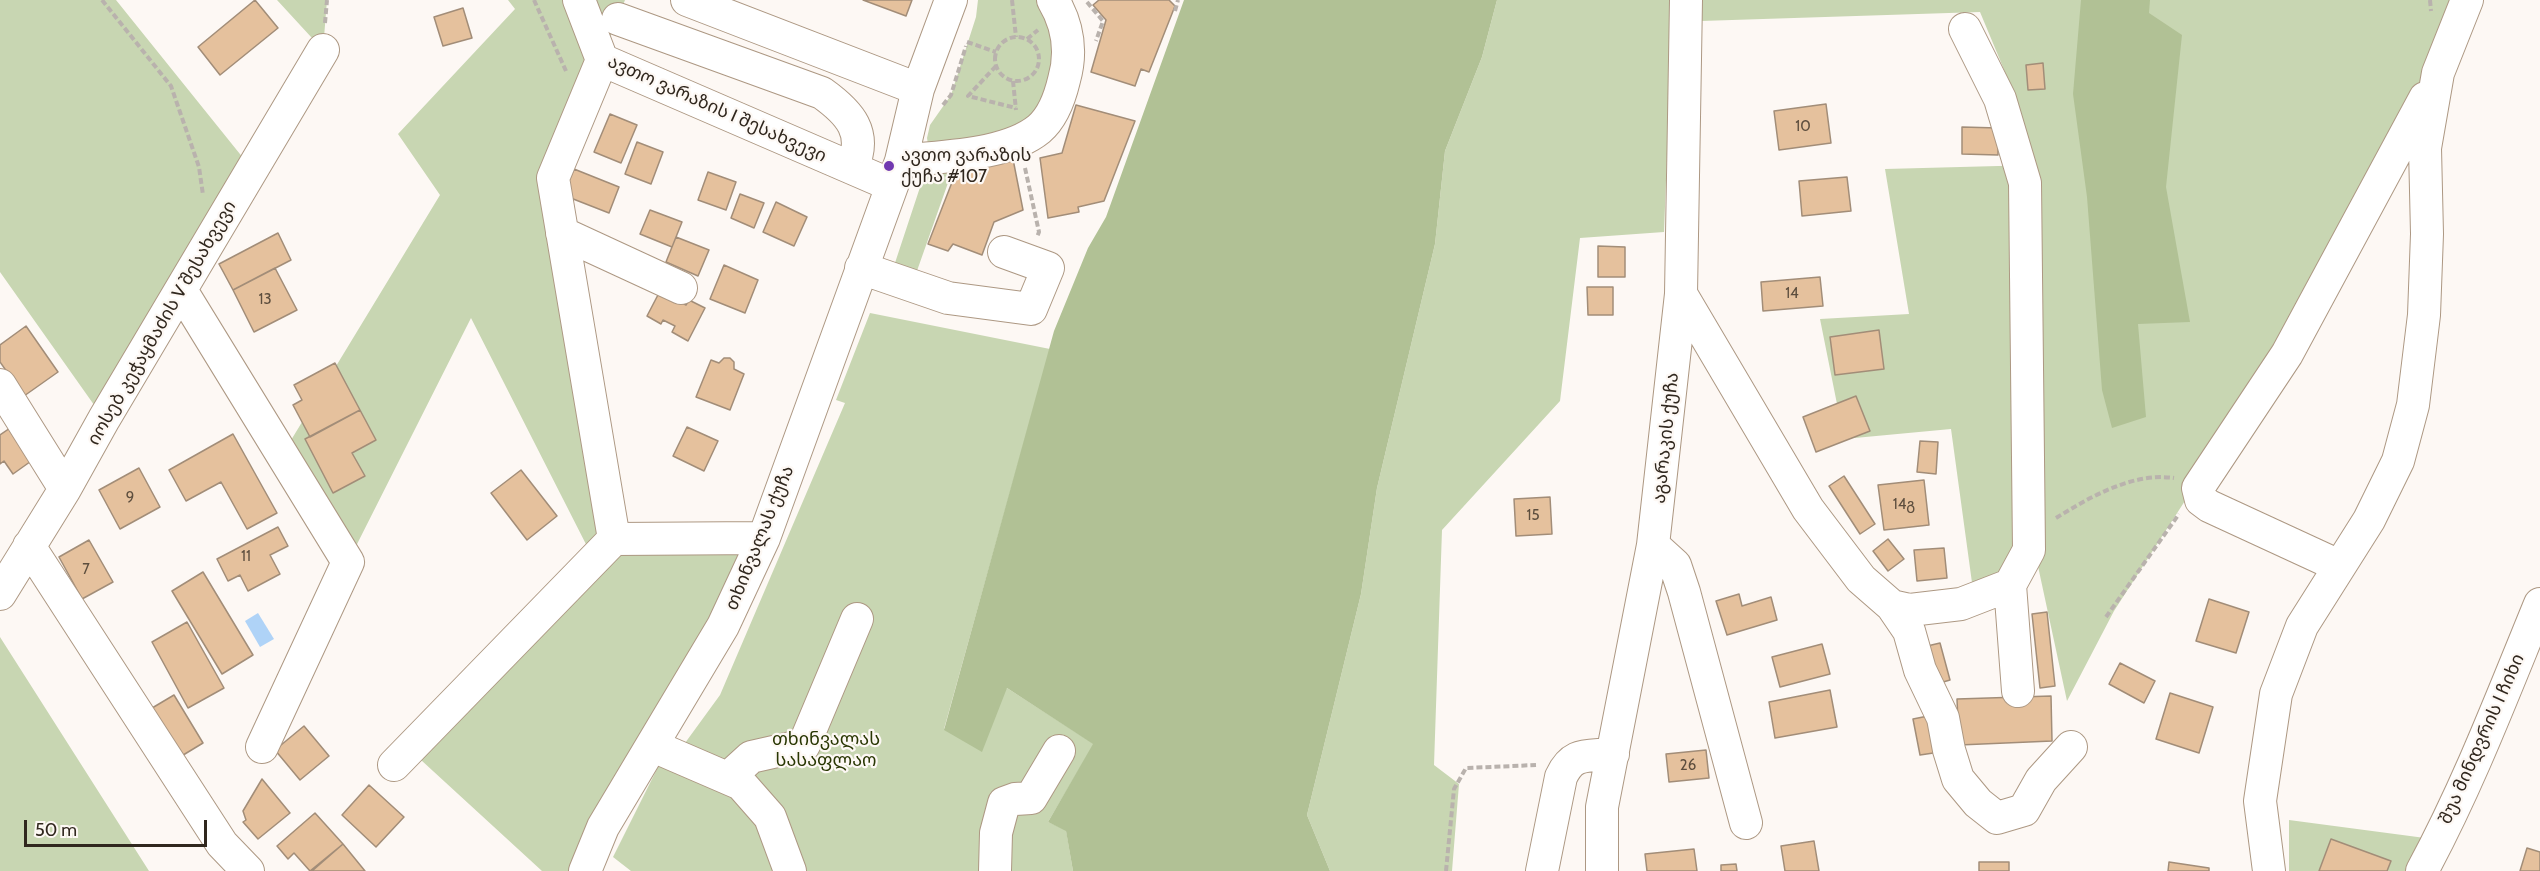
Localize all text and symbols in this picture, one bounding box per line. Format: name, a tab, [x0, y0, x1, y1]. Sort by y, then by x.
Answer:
street label: ავთო ვარაზის I შესახვევი	[604, 51, 830, 167]
house number: 10	[1795, 118, 1811, 136]
place label: ავთო ვარაზის ქუჩა #107	[901, 145, 1031, 188]
marker: ავთო ვარაზის ქუჩა #107	[882, 159, 896, 173]
street label: იოსებ კეჭაყმაძის V შესახვევი	[83, 197, 241, 449]
house number: 14	[1785, 285, 1799, 303]
house number: 13	[258, 291, 272, 309]
street label: აგარაკის ქუჩა	[1648, 371, 1684, 505]
street label: თხინვალას ქუჩა	[721, 462, 799, 614]
house number: 9	[126, 489, 134, 507]
house number: 14გ	[1893, 496, 1915, 514]
house number: 15	[1526, 507, 1540, 525]
house number: 11	[241, 548, 251, 566]
house number: 7	[82, 561, 90, 579]
street label: შუა მინდვრის I ჩიხი	[2435, 650, 2529, 828]
park label: თხინვალას სასაფლაო	[772, 729, 880, 771]
house number: 26	[1680, 757, 1696, 775]
scale bar	[27, 808, 210, 846]
text: 50 m	[35, 819, 77, 841]

